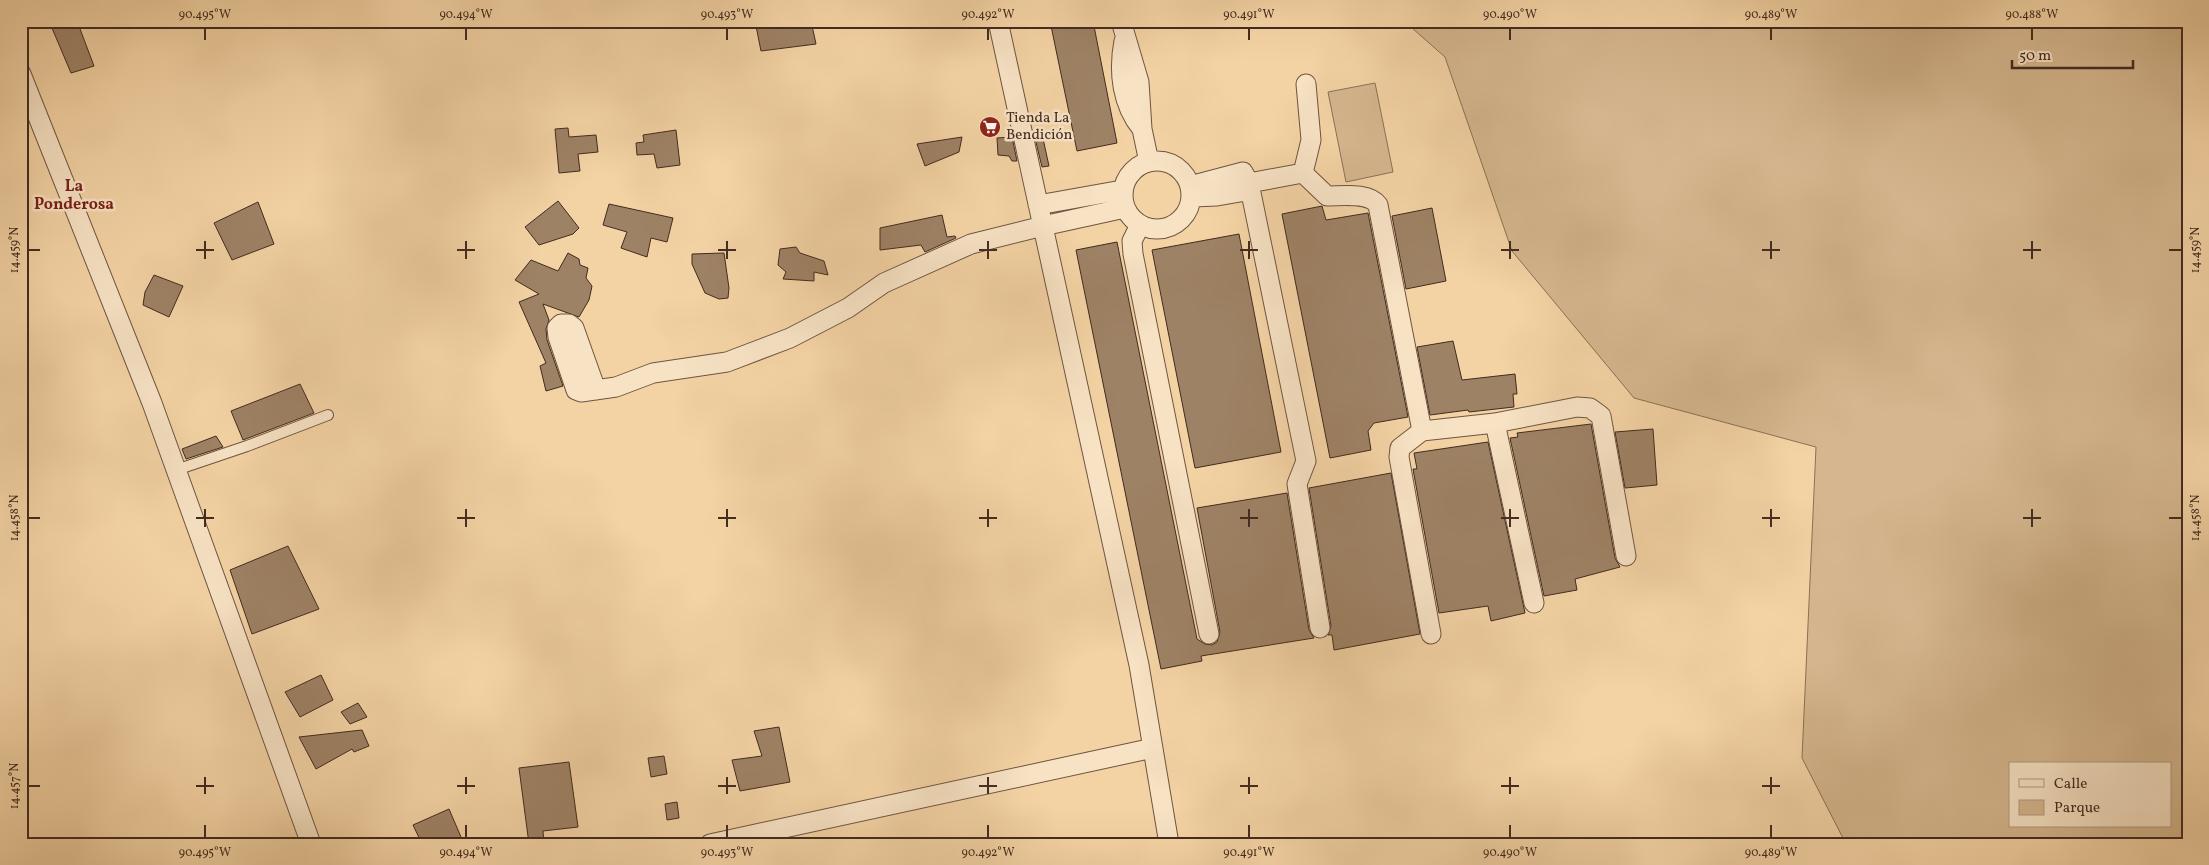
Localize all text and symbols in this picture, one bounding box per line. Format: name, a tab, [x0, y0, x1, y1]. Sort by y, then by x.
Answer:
text: 90.495°W	[179, 7, 231, 23]
text: 90.494°W	[439, 7, 493, 23]
text: 90.493°W	[701, 7, 753, 23]
text: 90.492°W	[962, 7, 1014, 23]
text: 90.491°W	[1223, 7, 1275, 23]
text: 90.490°W	[1483, 7, 1537, 23]
text: 90.489°W	[1745, 7, 1797, 23]
text: 90.488°W	[2006, 7, 2058, 23]
scale bar	[2012, 38, 2133, 70]
text: 50 m	[2019, 46, 2051, 67]
place label: Tienda La Bendición	[1006, 108, 1073, 146]
supermarket icon: Tienda La Bendición	[978, 115, 1002, 139]
district label: La Ponderosa	[34, 176, 114, 216]
text: 14.459°N	[7, 227, 23, 273]
text: 14.459°N	[2188, 227, 2204, 273]
text: 14.458°N	[7, 495, 23, 541]
text: 14.458°N	[2188, 495, 2204, 541]
legend	[2009, 762, 2172, 828]
text: 14.457°N	[7, 763, 23, 809]
text: Calle	[2054, 774, 2087, 795]
text: Parque	[2054, 798, 2100, 819]
text: 90.495°W	[179, 845, 231, 861]
text: 90.494°W	[439, 845, 493, 861]
text: 90.493°W	[701, 845, 753, 861]
text: 90.492°W	[962, 845, 1014, 861]
text: 90.491°W	[1223, 845, 1275, 861]
text: 90.490°W	[1483, 845, 1537, 861]
text: 90.489°W	[1745, 845, 1797, 861]

